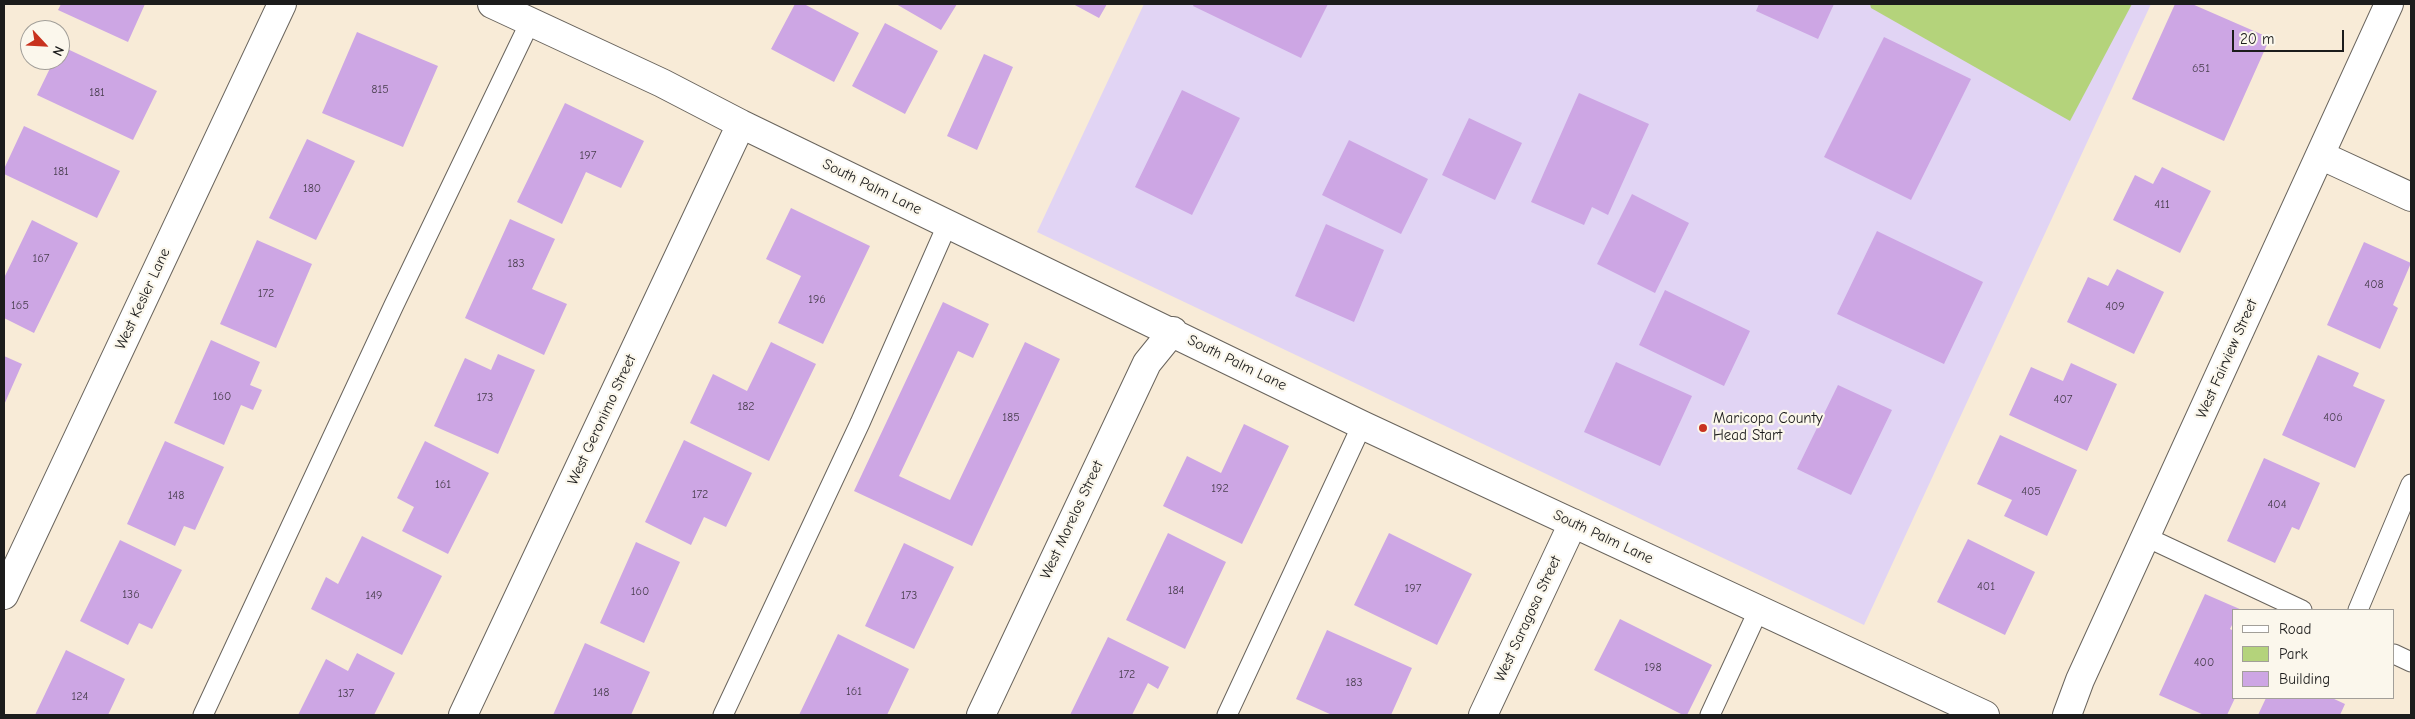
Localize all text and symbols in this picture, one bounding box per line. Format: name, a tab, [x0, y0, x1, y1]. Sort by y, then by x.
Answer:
north arrow	[20, 20, 70, 70]
scale bar	[2235, 20, 2348, 52]
text: 20 m	[2240, 30, 2274, 48]
text: N	[49, 43, 68, 59]
house number: 651	[2192, 62, 2210, 76]
house number: 815	[371, 83, 389, 97]
house number: 181	[89, 86, 105, 100]
house number: 197	[580, 149, 596, 163]
street label: South Palm Lane	[819, 155, 925, 219]
house number: 181	[53, 165, 69, 179]
house number: 180	[303, 182, 321, 196]
house number: 411	[2154, 198, 2170, 212]
street label: West Kesler Lane	[112, 245, 174, 353]
house number: 167	[33, 252, 49, 266]
house number: 183	[507, 257, 525, 271]
house number: 408	[2364, 278, 2384, 292]
house number: 172	[258, 287, 274, 301]
house number: 196	[808, 293, 826, 307]
street label: West Fairview Street	[2193, 297, 2261, 421]
house number: 165	[11, 299, 29, 313]
house number: 409	[2105, 300, 2125, 314]
street label: South Palm Lane	[1184, 331, 1290, 395]
street label: West Geronimo Street	[564, 352, 640, 488]
house number: 160	[213, 390, 231, 404]
house number: 173	[477, 391, 493, 405]
house number: 407	[2054, 393, 2072, 407]
house number: 182	[737, 400, 755, 414]
place label: Maricopa County Head Start	[1713, 410, 1823, 445]
house number: 185	[1002, 411, 1020, 425]
house number: 406	[2323, 411, 2343, 425]
marker: Maricopa County Head Start	[1697, 422, 1709, 434]
street label: West Morelos Street	[1037, 458, 1107, 582]
house number: 161	[435, 478, 451, 492]
house number: 192	[1211, 482, 1229, 496]
house number: 405	[2021, 485, 2041, 499]
house number: 172	[692, 488, 708, 502]
house number: 148	[168, 489, 184, 503]
house number: 404	[2268, 498, 2286, 512]
street label: South Palm Lane	[1550, 506, 1656, 568]
street label: West Saragosa Street	[1491, 553, 1565, 685]
house number: 401	[1977, 580, 1995, 594]
house number: 197	[1405, 582, 1421, 596]
house number: 184	[1168, 584, 1184, 598]
house number: 160	[631, 585, 649, 599]
house number: 136	[122, 588, 140, 602]
house number: 149	[366, 589, 382, 603]
house number: 173	[901, 589, 917, 603]
legend	[2232, 609, 2395, 699]
text: Road	[2279, 620, 2311, 638]
text: Park	[2279, 645, 2308, 663]
house number: 400	[2194, 656, 2214, 670]
house number: 198	[1644, 661, 1662, 675]
house number: 172	[1119, 668, 1135, 682]
text: Building	[2279, 670, 2330, 688]
house number: 183	[1345, 676, 1363, 690]
house number: 161	[846, 685, 862, 699]
house number: 148	[593, 686, 609, 700]
house number: 137	[338, 687, 354, 701]
house number: 124	[72, 690, 88, 704]

